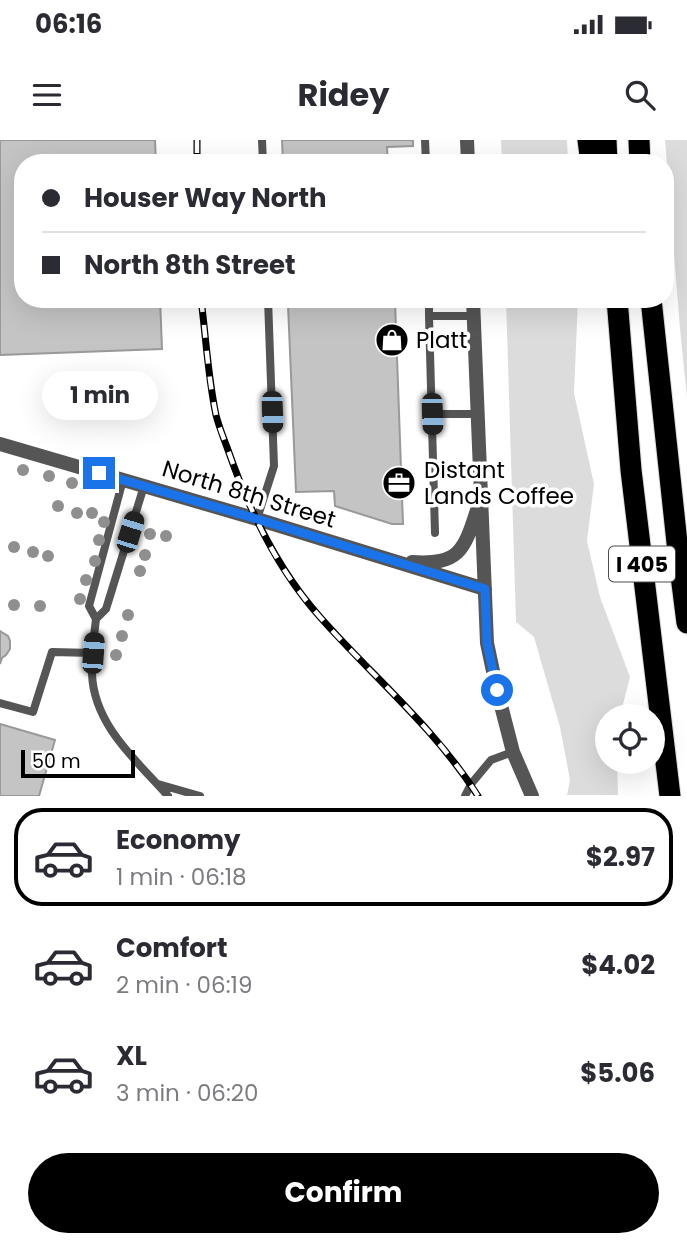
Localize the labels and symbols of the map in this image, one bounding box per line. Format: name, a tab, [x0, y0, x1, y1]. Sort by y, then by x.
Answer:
shop icon: Platt	[373, 321, 411, 359]
place label: Platt	[416, 324, 467, 356]
callout: 1 min	[41, 372, 157, 420]
car	[261, 391, 284, 433]
car	[421, 393, 444, 435]
street label: North 8th Street	[158, 452, 340, 536]
place label: Distant Lands Coffee	[424, 454, 574, 512]
route end	[83, 457, 115, 489]
office icon: Distant Lands Coffee	[380, 464, 418, 502]
car	[114, 509, 147, 555]
road number: I 405	[609, 546, 675, 582]
car	[82, 631, 105, 675]
route start	[481, 674, 513, 706]
scale bar	[21, 746, 135, 778]

